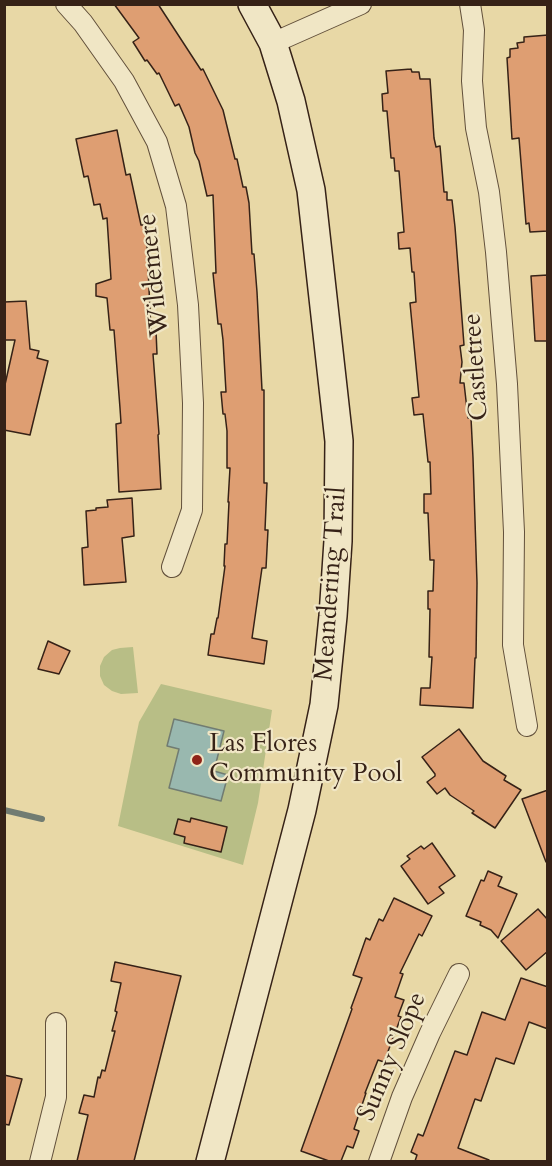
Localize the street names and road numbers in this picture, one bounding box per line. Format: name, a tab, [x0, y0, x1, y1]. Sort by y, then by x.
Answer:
street label: Wildemere	[133, 212, 177, 338]
street label: Castletree	[458, 312, 496, 422]
street label: Meandering Trail	[310, 486, 354, 682]
street label: Sunny Slope	[352, 988, 434, 1126]

